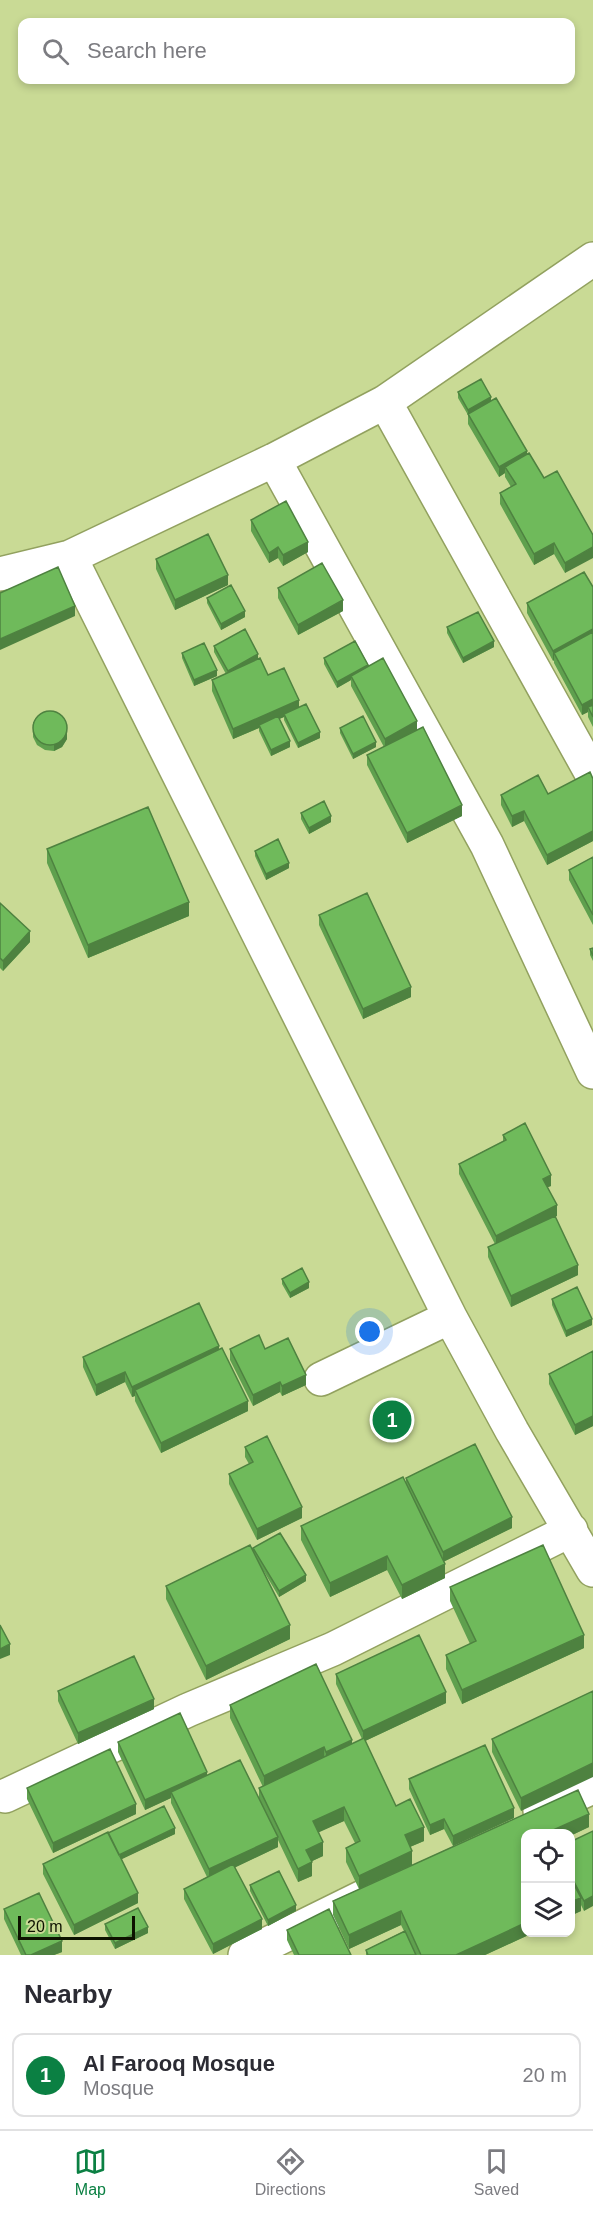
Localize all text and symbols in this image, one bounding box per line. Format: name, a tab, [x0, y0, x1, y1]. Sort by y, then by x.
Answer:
search box	[18, 18, 575, 84]
icon: search	[39, 35, 72, 68]
text: Search here	[87, 38, 207, 63]
your location	[355, 1317, 384, 1346]
pin: 1	[372, 1398, 412, 1442]
map controls	[521, 1829, 575, 1937]
button: locate	[521, 1829, 575, 1883]
button: layers	[521, 1883, 575, 1937]
scale bar	[18, 1913, 135, 1940]
text: 20 m	[27, 1918, 63, 1935]
text: Nearby	[24, 1979, 112, 2009]
text: Al Farooq Mosque	[83, 2051, 275, 2076]
text: 1	[40, 2064, 51, 2086]
text: 20 m	[523, 2064, 567, 2086]
text: Mosque	[83, 2077, 154, 2099]
tab: Map	[74, 2145, 107, 2199]
tab: Directions	[255, 2145, 326, 2199]
tab: Saved	[474, 2145, 519, 2199]

